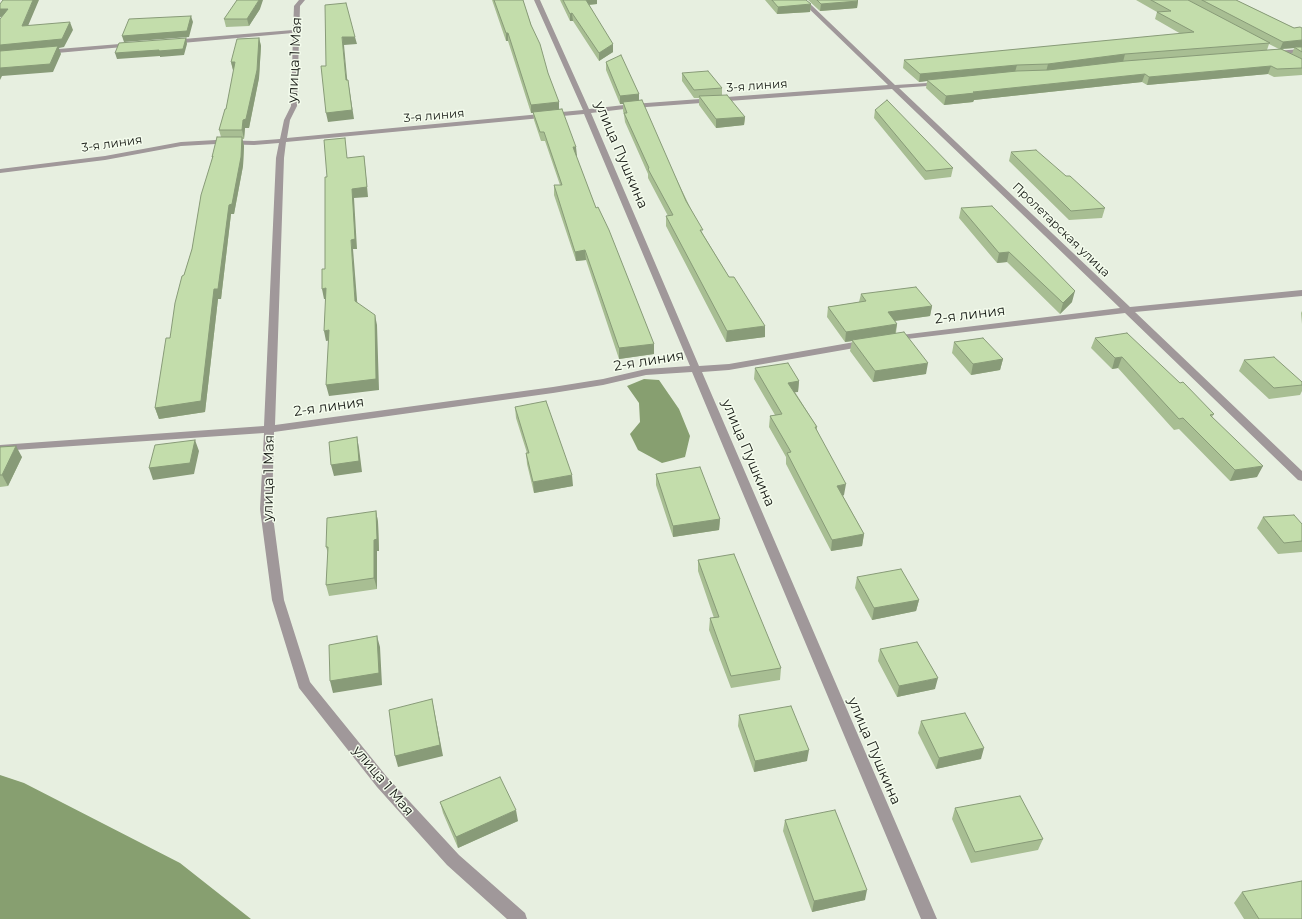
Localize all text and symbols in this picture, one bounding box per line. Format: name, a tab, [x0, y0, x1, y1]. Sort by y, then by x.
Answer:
street label: улица 1 Мая	[284, 17, 306, 103]
street label: 3-я линия	[726, 77, 788, 95]
street label: улица Пушкина	[591, 99, 651, 211]
street label: 3-я линия	[403, 106, 465, 126]
street label: 3-я линия	[81, 133, 143, 155]
street label: Пролетарская улица	[1009, 180, 1113, 280]
street label: 2-я линия	[934, 302, 1006, 328]
street label: 2-я линия	[613, 347, 685, 375]
street label: 2-я линия	[293, 394, 365, 420]
street label: улица Пушкина	[718, 397, 778, 509]
street label: улица 1 Мая	[260, 435, 278, 521]
street label: улица Пушкина	[844, 695, 904, 807]
street label: улица 1 Мая	[349, 743, 417, 819]

